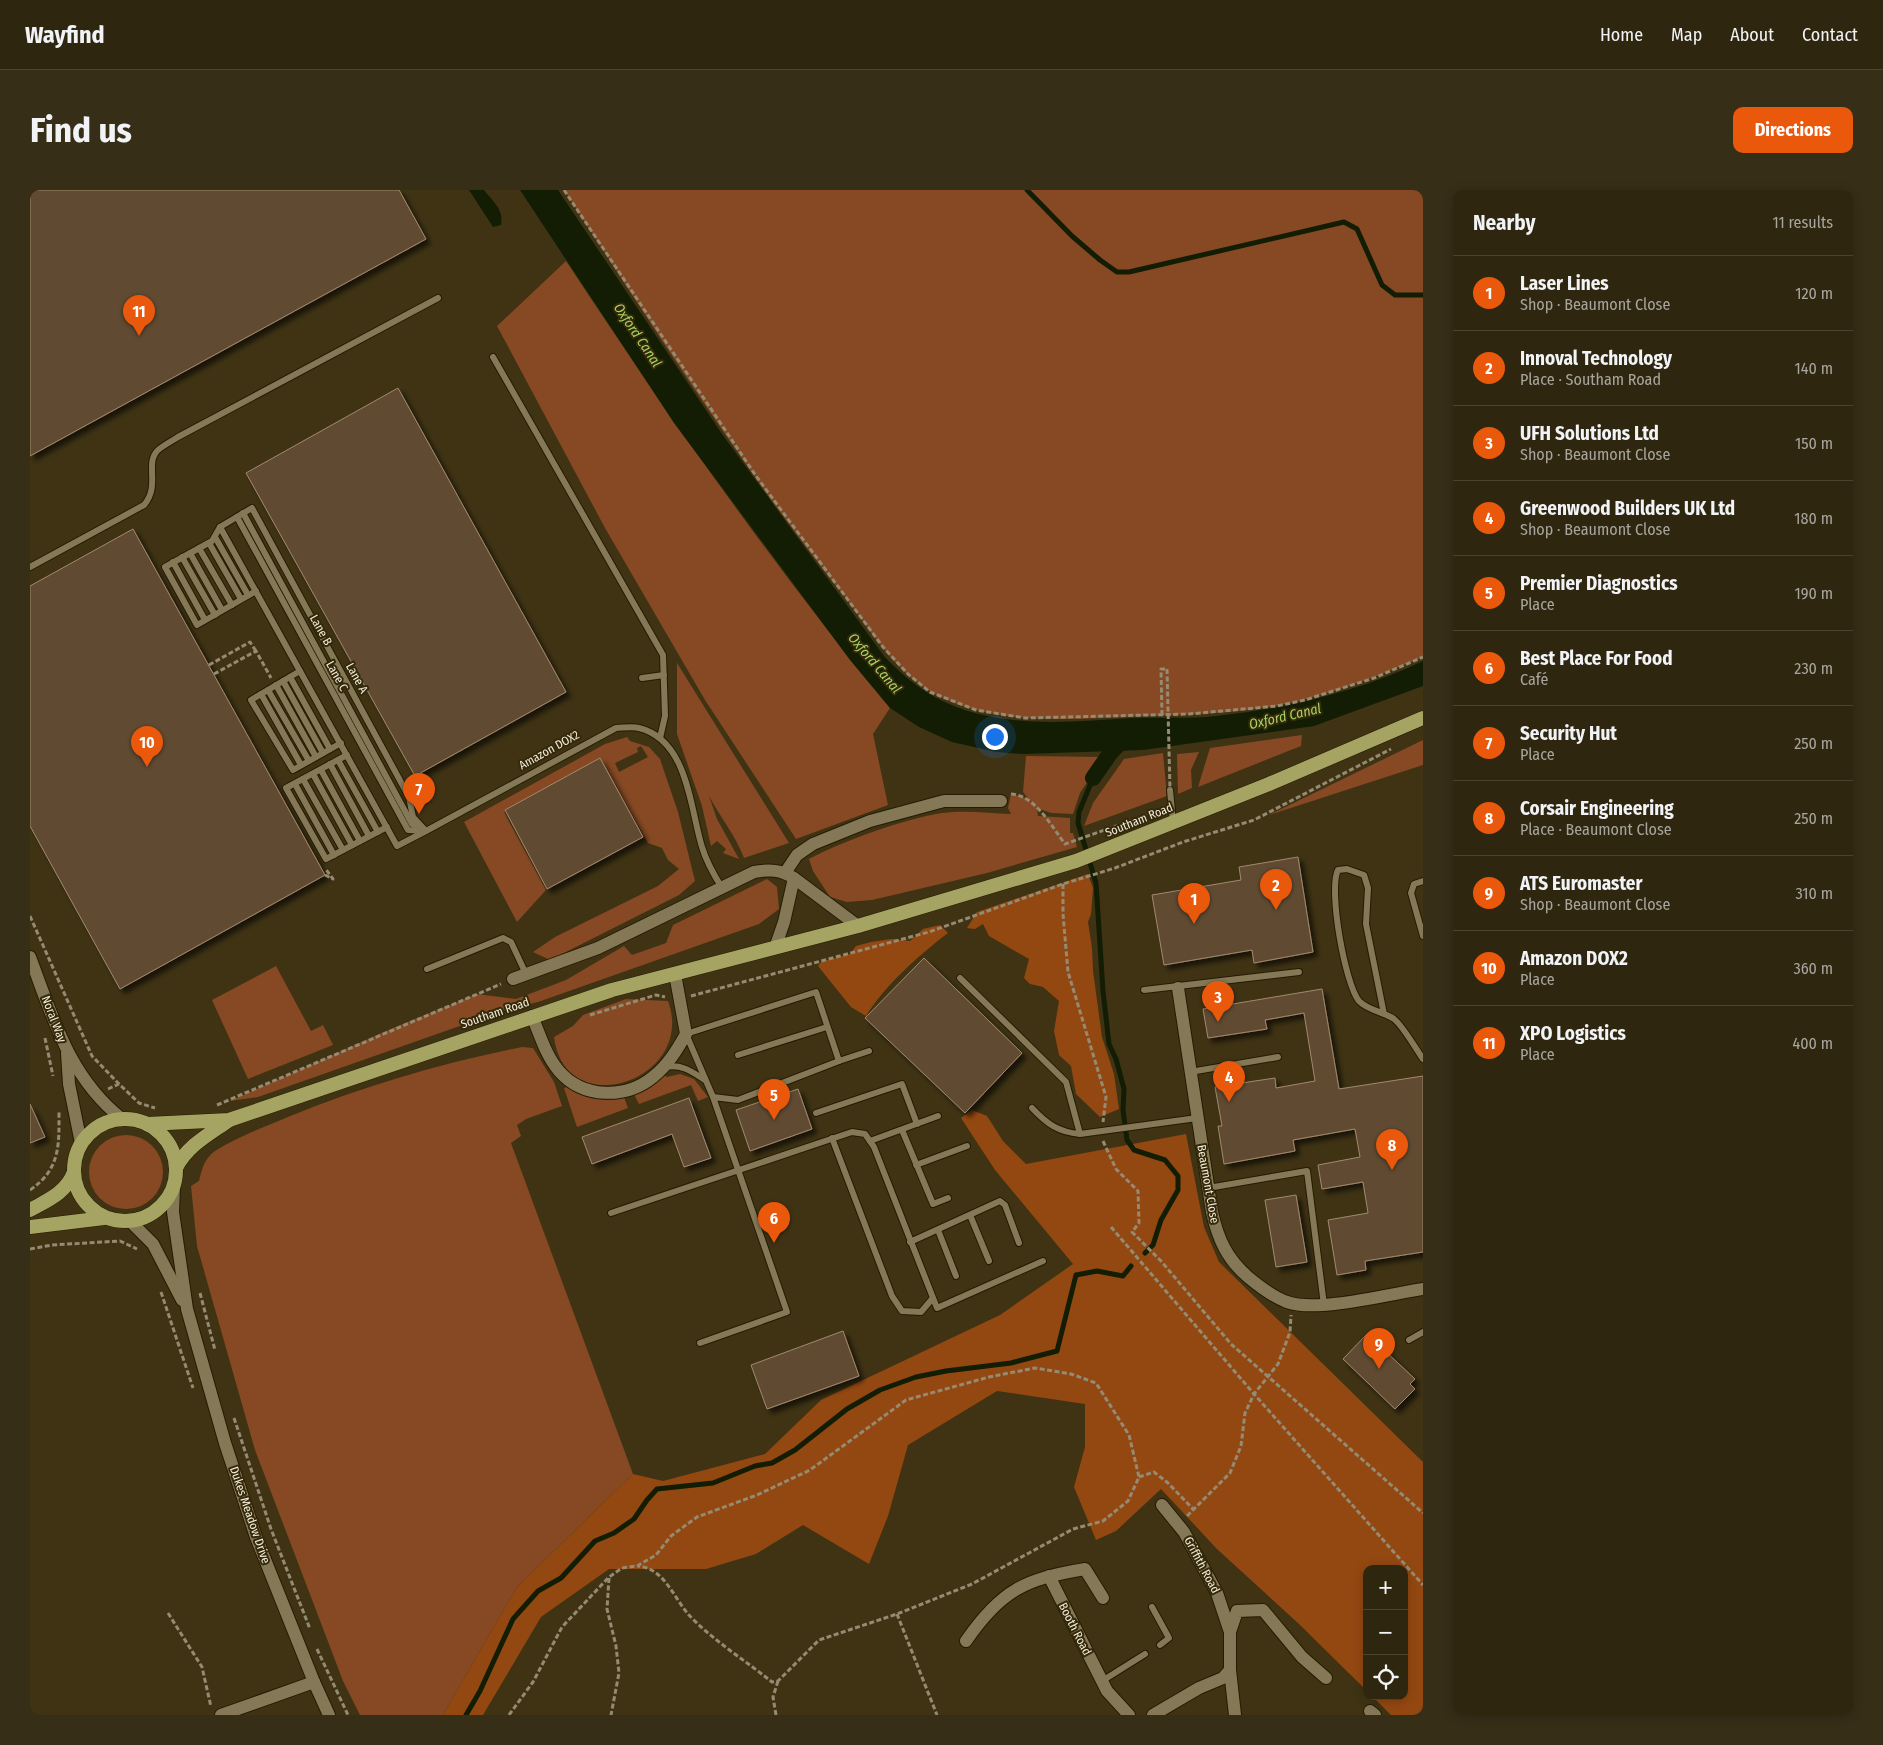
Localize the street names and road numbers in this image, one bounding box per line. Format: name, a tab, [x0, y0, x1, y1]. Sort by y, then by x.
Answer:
street label: Lane B	[307, 612, 335, 648]
street label: Lane C	[323, 658, 351, 694]
street label: Lane A	[343, 660, 371, 696]
street label: Amazon DOX2	[516, 728, 582, 772]
street label: Southam Road	[1103, 800, 1175, 840]
street label: Noral Way	[39, 994, 70, 1045]
street label: Southam Road	[459, 995, 531, 1031]
street label: Beaumont Close	[1194, 1144, 1222, 1224]
street label: Dukes Meadow Drive	[227, 1465, 273, 1565]
street label: Griffith Road	[1181, 1534, 1223, 1596]
street label: Booth Road	[1056, 1600, 1094, 1658]

